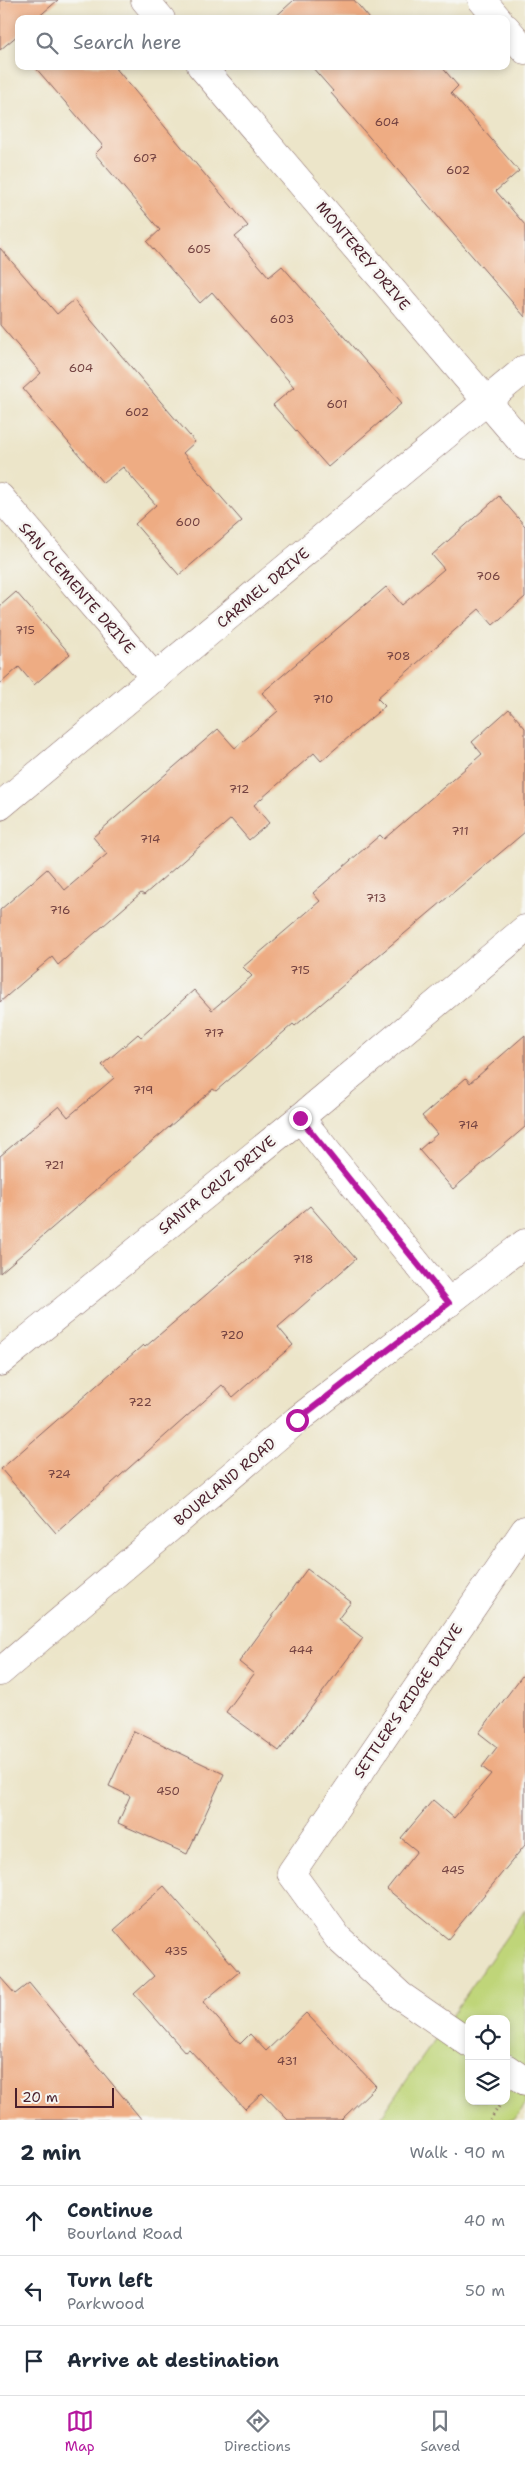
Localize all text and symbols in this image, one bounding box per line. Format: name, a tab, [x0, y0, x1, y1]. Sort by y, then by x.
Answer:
search box	[15, 15, 510, 70]
icon: search	[33, 29, 61, 57]
text: Search here	[73, 30, 182, 55]
house number: 604	[375, 114, 399, 130]
house number: 607	[133, 150, 157, 166]
house number: 602	[446, 162, 470, 178]
street label: MONTEREY DRIVE	[312, 197, 414, 315]
house number: 605	[187, 241, 211, 257]
house number: 603	[270, 311, 294, 327]
house number: 604	[69, 360, 93, 376]
house number: 601	[326, 396, 348, 412]
house number: 602	[125, 404, 149, 420]
house number: 600	[176, 514, 200, 530]
street label: SAN CLEMENTE DRIVE	[14, 518, 140, 658]
street label: CARMEL DRIVE	[212, 543, 314, 633]
house number: 706	[476, 568, 500, 584]
house number: 715	[15, 622, 35, 638]
house number: 708	[386, 648, 410, 664]
house number: 710	[313, 691, 333, 707]
house number: 712	[229, 781, 249, 797]
house number: 711	[451, 823, 469, 839]
house number: 714	[140, 831, 160, 847]
house number: 713	[366, 890, 386, 906]
house number: 716	[50, 902, 70, 918]
house number: 715	[290, 962, 310, 978]
house number: 717	[204, 1025, 224, 1041]
house number: 719	[133, 1082, 153, 1098]
route end	[289, 1107, 312, 1130]
house number: 714	[458, 1117, 478, 1133]
street label: SANTA CRUZ DRIVE	[154, 1131, 280, 1239]
house number: 721	[44, 1157, 64, 1173]
house number: 718	[292, 1251, 314, 1267]
house number: 720	[220, 1327, 244, 1343]
house number: 722	[128, 1394, 152, 1410]
route start	[286, 1409, 309, 1432]
street label: BOURLAND ROAD	[170, 1433, 280, 1530]
house number: 724	[47, 1466, 71, 1482]
street label: SETTLER'S RIDGE DRIVE	[349, 1620, 467, 1782]
house number: 444	[289, 1642, 313, 1658]
house number: 450	[156, 1783, 180, 1799]
house number: 445	[441, 1862, 465, 1878]
house number: 435	[165, 1943, 187, 1959]
map controls	[465, 2015, 510, 2105]
button: locate	[465, 2015, 510, 2060]
house number: 431	[277, 2053, 297, 2069]
button: layers	[465, 2060, 510, 2105]
scale bar	[15, 2085, 114, 2108]
text: 20 m	[22, 2088, 58, 2106]
text: 2 min	[20, 2139, 81, 2167]
text: Walk · 90 m	[410, 2142, 505, 2163]
text: Continue	[67, 2198, 153, 2223]
icon: ahead	[20, 2207, 48, 2235]
text: 40 m	[463, 2210, 505, 2231]
text: Bourland Road	[67, 2223, 183, 2244]
text: Turn left	[67, 2268, 153, 2293]
icon: left	[20, 2277, 48, 2305]
text: 50 m	[465, 2280, 505, 2301]
text: Parkwood	[67, 2293, 144, 2314]
icon: arrive	[20, 2347, 48, 2375]
text: Arrive at destination	[67, 2348, 279, 2373]
tab: Map	[65, 2407, 95, 2455]
tab: Directions	[224, 2407, 291, 2455]
tab: Saved	[421, 2407, 460, 2455]

